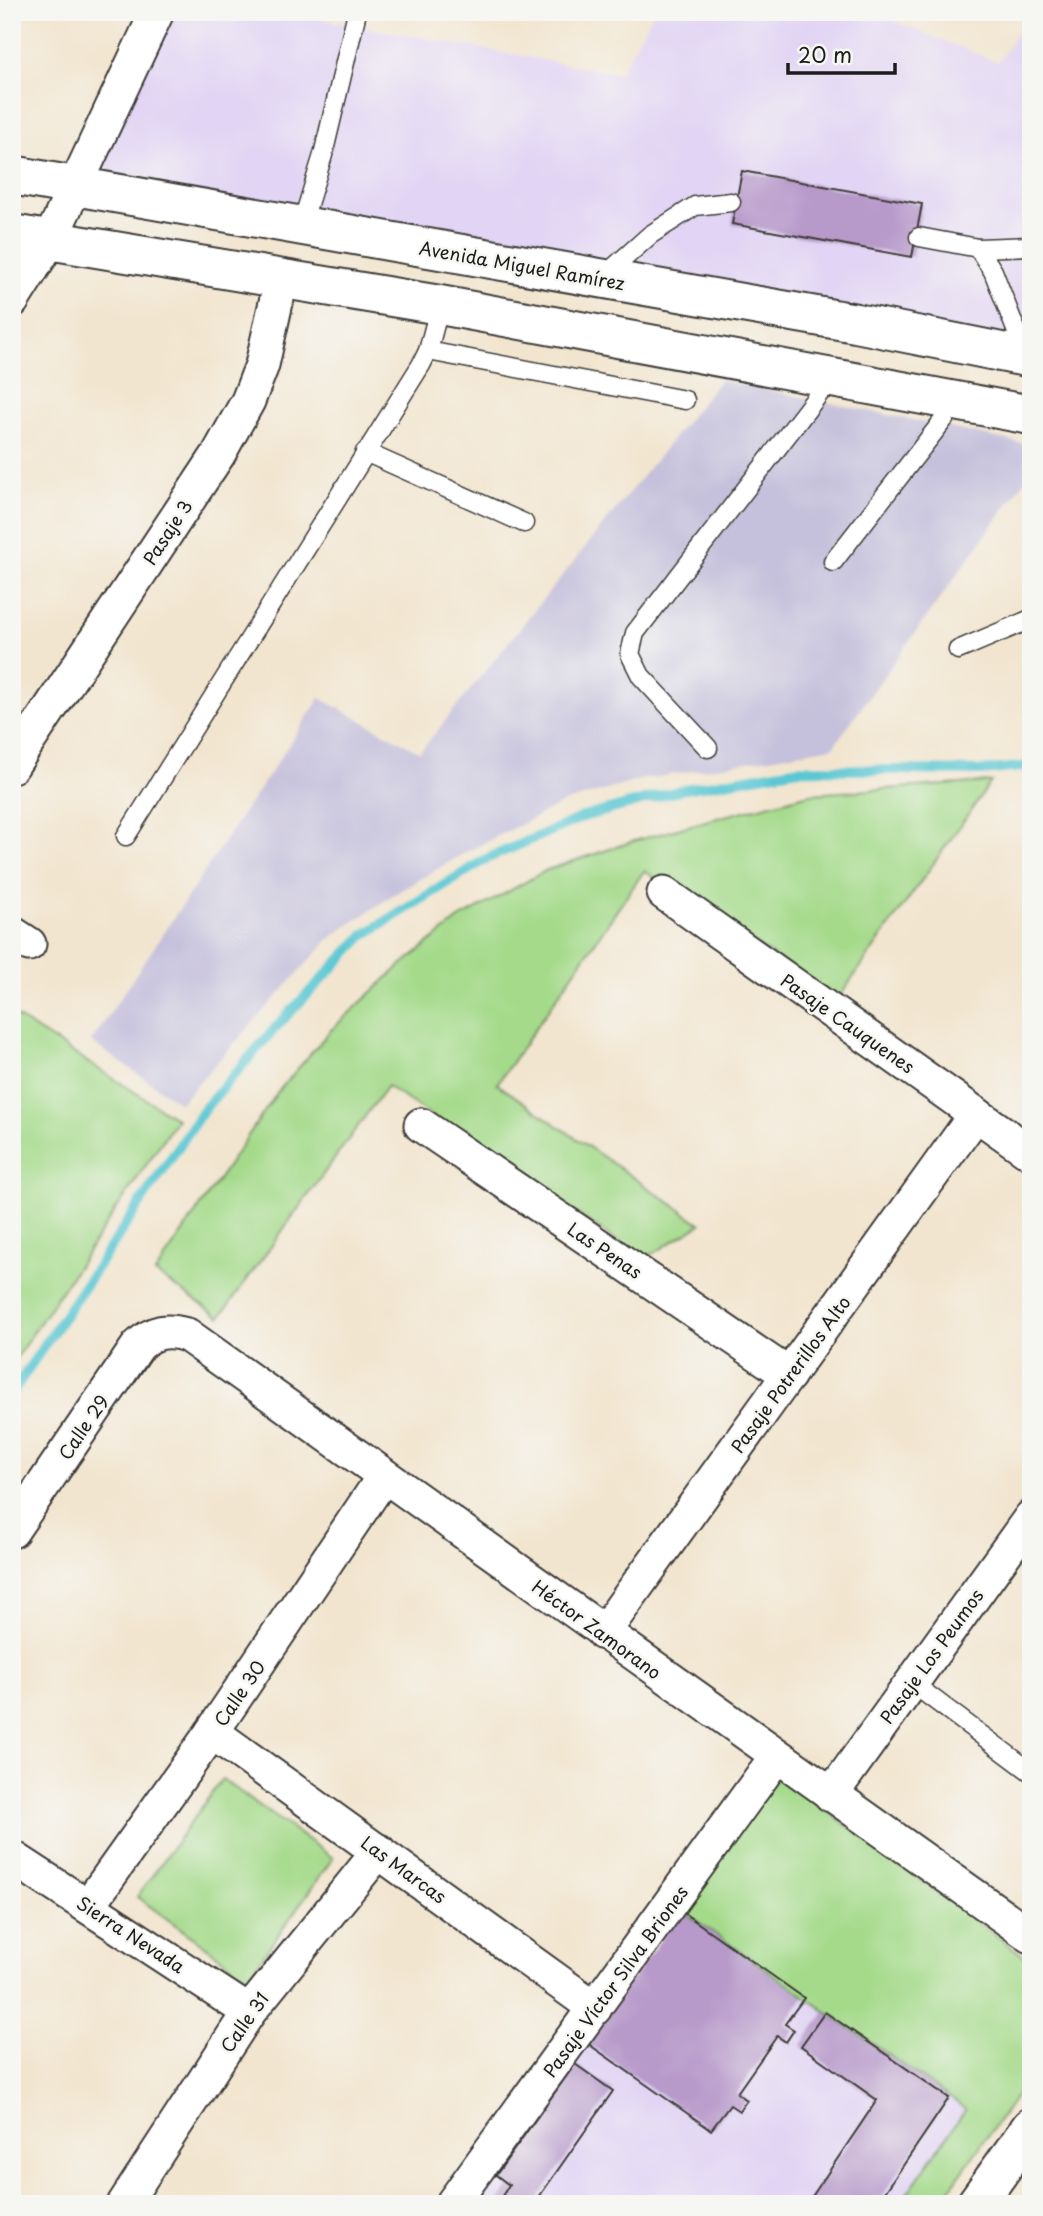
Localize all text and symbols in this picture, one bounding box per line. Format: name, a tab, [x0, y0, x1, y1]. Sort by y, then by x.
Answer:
scale bar	[788, 32, 894, 76]
text: 20 m	[798, 38, 852, 70]
street label: Avenida Miguel Ramírez	[417, 234, 627, 296]
street label: Pasaje 3	[136, 494, 198, 570]
street label: Pasaje Cauquenes	[776, 967, 920, 1079]
street label: Las Penas	[562, 1215, 648, 1285]
street label: Pasaje Potrerillos Alto	[724, 1290, 856, 1458]
street label: Calle 29	[51, 1389, 115, 1465]
street label: Héctor Zamorano	[527, 1573, 667, 1685]
street label: Pasaje Los Peumos	[873, 1583, 989, 1729]
street label: Calle 30	[207, 1655, 271, 1731]
street label: Las Marcas	[356, 1829, 452, 1909]
street label: Pasaje Víctor Silva Briones	[536, 1879, 694, 2083]
street label: Sierra Nevada	[72, 1889, 191, 1979]
street label: Calle 31	[213, 1986, 275, 2058]

